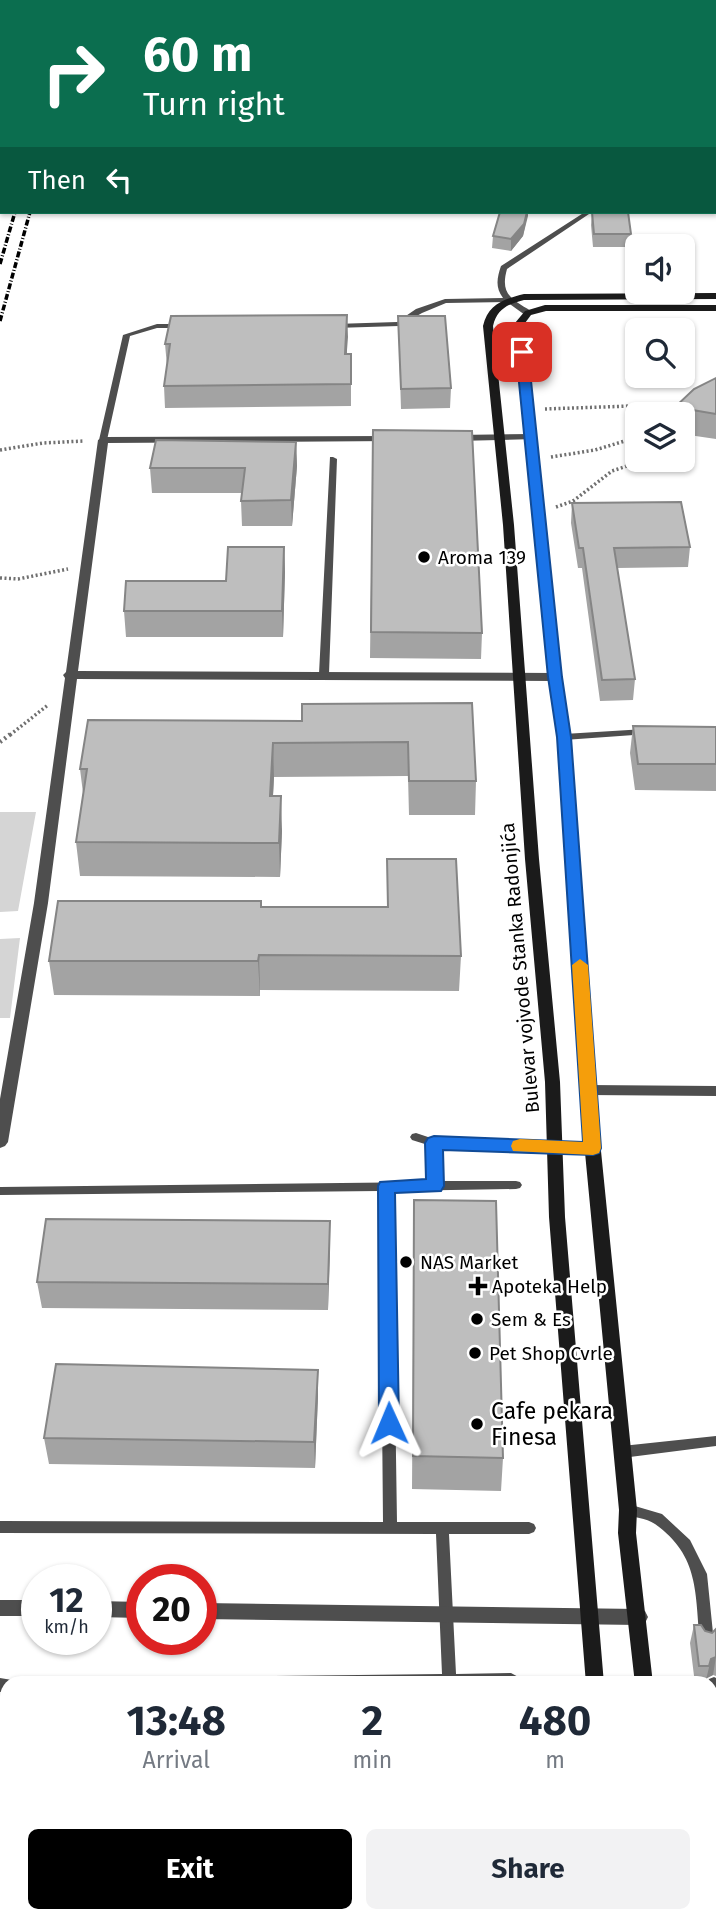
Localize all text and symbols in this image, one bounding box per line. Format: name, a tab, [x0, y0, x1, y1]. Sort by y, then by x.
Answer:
text: 60 m	[143, 25, 252, 84]
icon: right	[28, 28, 119, 119]
text: Turn right	[143, 85, 285, 123]
icon: left	[100, 161, 138, 199]
text: Then	[28, 165, 86, 196]
map controls	[625, 234, 695, 472]
button: sound	[625, 234, 695, 304]
button: search	[625, 318, 695, 388]
pin	[492, 322, 552, 382]
icon: arrive	[503, 333, 541, 371]
button: layers	[625, 402, 695, 472]
place label: Aroma 139	[438, 546, 526, 569]
marker: Aroma 139	[416, 549, 432, 565]
street label: Bulevar vojvode Stanka Radonjića	[496, 822, 544, 1114]
place label: NAS Market	[420, 1251, 519, 1274]
marker: NAS Market	[398, 1254, 414, 1270]
place label: Apoteka Help	[492, 1275, 607, 1298]
marker: Apoteka Help	[470, 1278, 486, 1294]
place label: Sem & Es	[491, 1308, 571, 1331]
marker: Sem & Es	[469, 1311, 485, 1327]
place label: Pet Shop Cvrle	[489, 1342, 613, 1365]
marker: Pet Shop Cvrle	[467, 1345, 483, 1361]
position arrow	[352, 1386, 426, 1460]
place label: Cafe pekara Finesa	[491, 1397, 613, 1451]
marker: Cafe pekara Finesa	[469, 1416, 485, 1432]
speed limit sign: 20	[126, 1564, 217, 1655]
text: 12	[49, 1579, 84, 1621]
text: km/h	[44, 1616, 89, 1638]
text: 13:48	[127, 1696, 226, 1746]
text: 2	[361, 1696, 383, 1746]
text: 480	[519, 1696, 591, 1746]
text: Arrival	[143, 1746, 210, 1774]
text: min	[352, 1746, 392, 1774]
text: m	[545, 1746, 565, 1774]
button: Exit	[28, 1829, 352, 1909]
button: Share	[366, 1829, 690, 1909]

